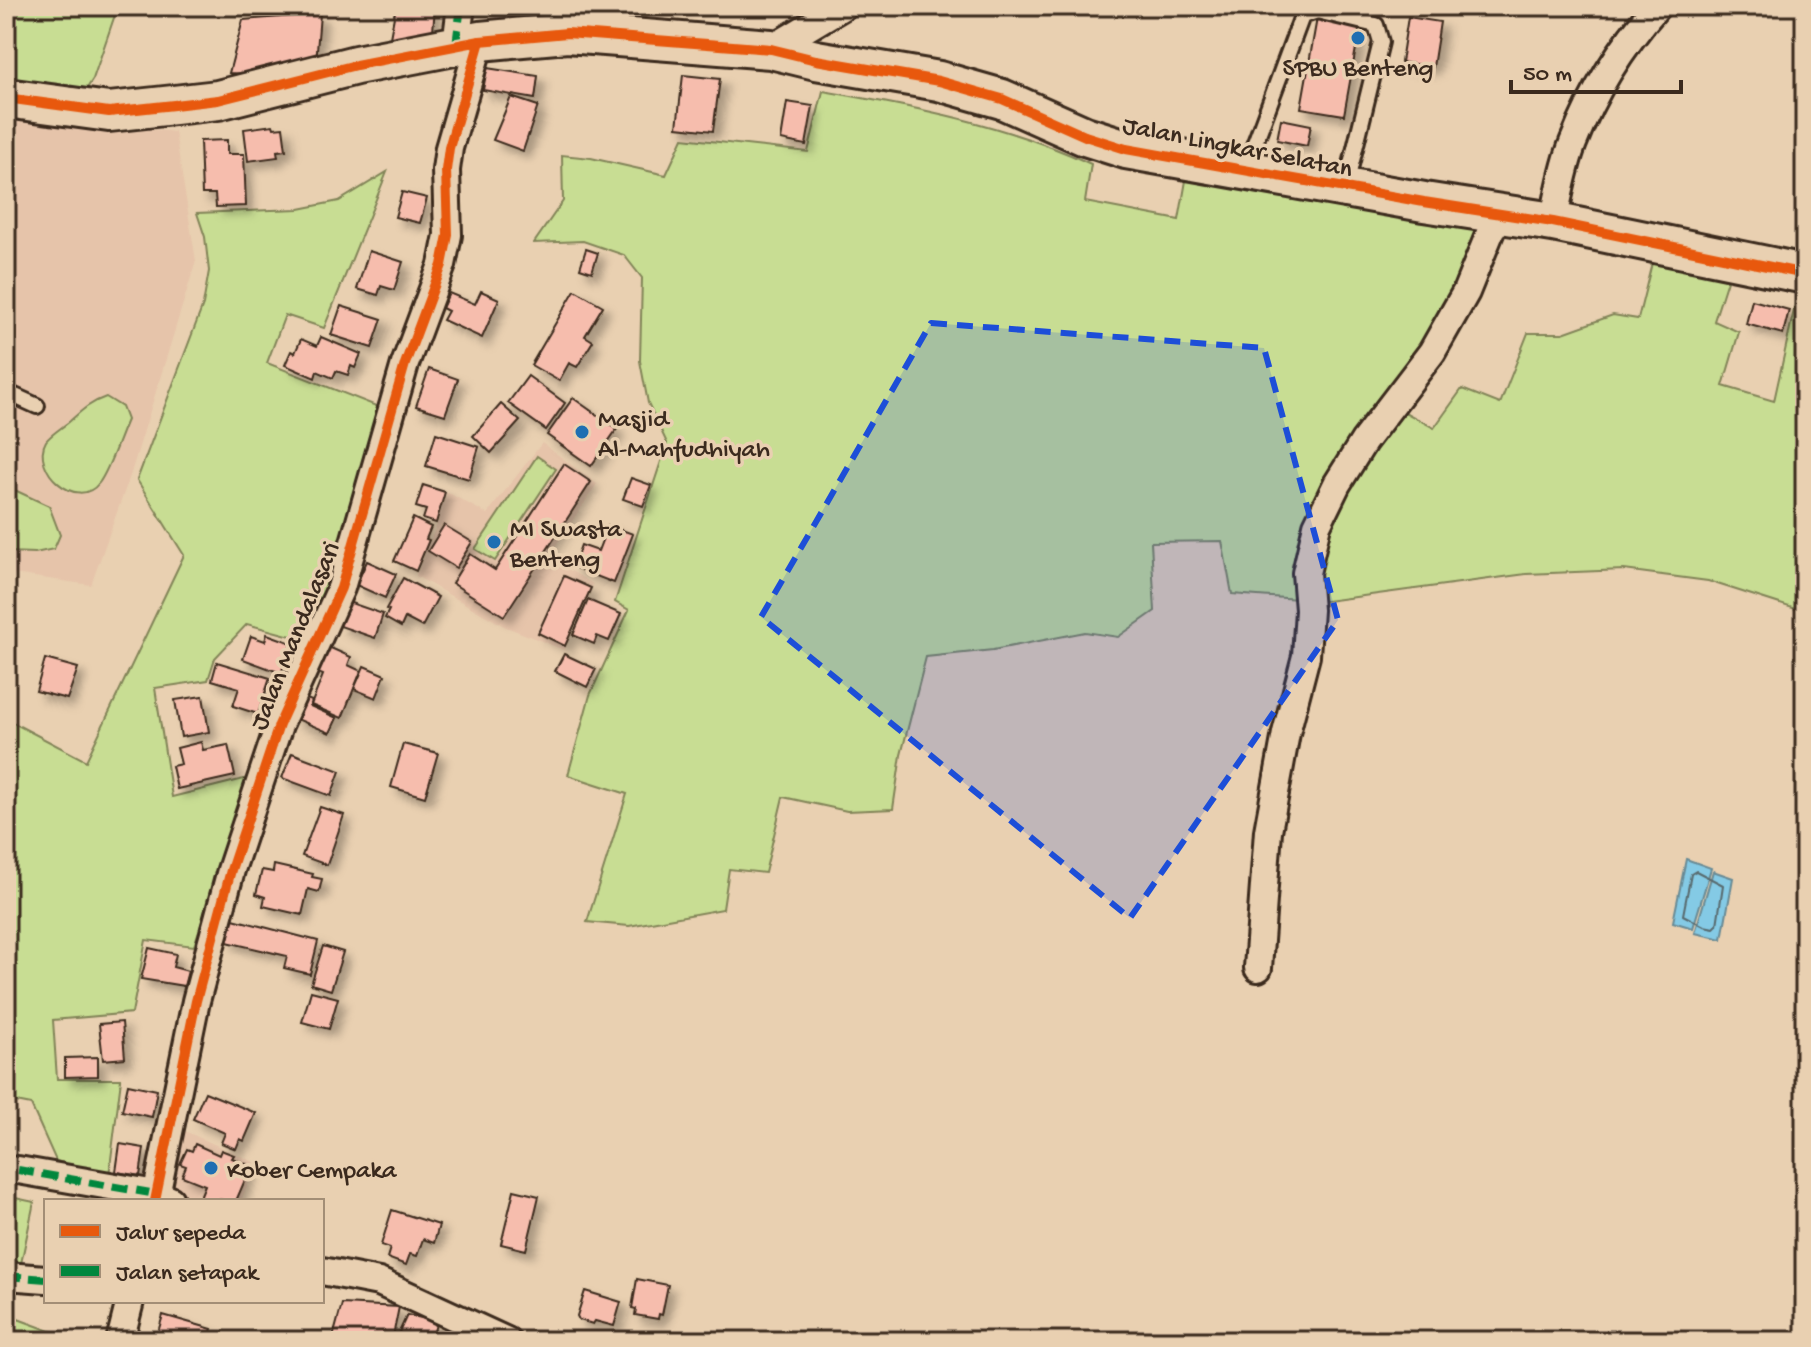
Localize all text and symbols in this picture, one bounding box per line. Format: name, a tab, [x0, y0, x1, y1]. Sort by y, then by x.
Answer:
marker: SPBU Benteng	[1349, 29, 1367, 47]
scale bar	[1511, 44, 1681, 94]
place label: SPBU Benteng	[1282, 55, 1434, 86]
text: 50 m	[1523, 61, 1572, 90]
street label: Jalan Lingkar Selatan	[1120, 112, 1355, 187]
place label: Masjid Al-Mahfudhiyah	[598, 406, 770, 467]
marker: Masjid Al-Mahfudhiyah	[573, 423, 591, 441]
place label: MI Swasta Benteng	[509, 516, 623, 577]
marker: MI Swasta Benteng	[485, 533, 503, 551]
street label: Jalan Mandalasari	[245, 538, 349, 735]
place label: Kober Cempaka	[227, 1157, 398, 1188]
marker: Kober Cempaka	[202, 1159, 220, 1177]
legend	[44, 1199, 324, 1303]
text: Jalur sepeda	[116, 1220, 246, 1249]
text: Jalan setapak	[116, 1260, 260, 1289]

